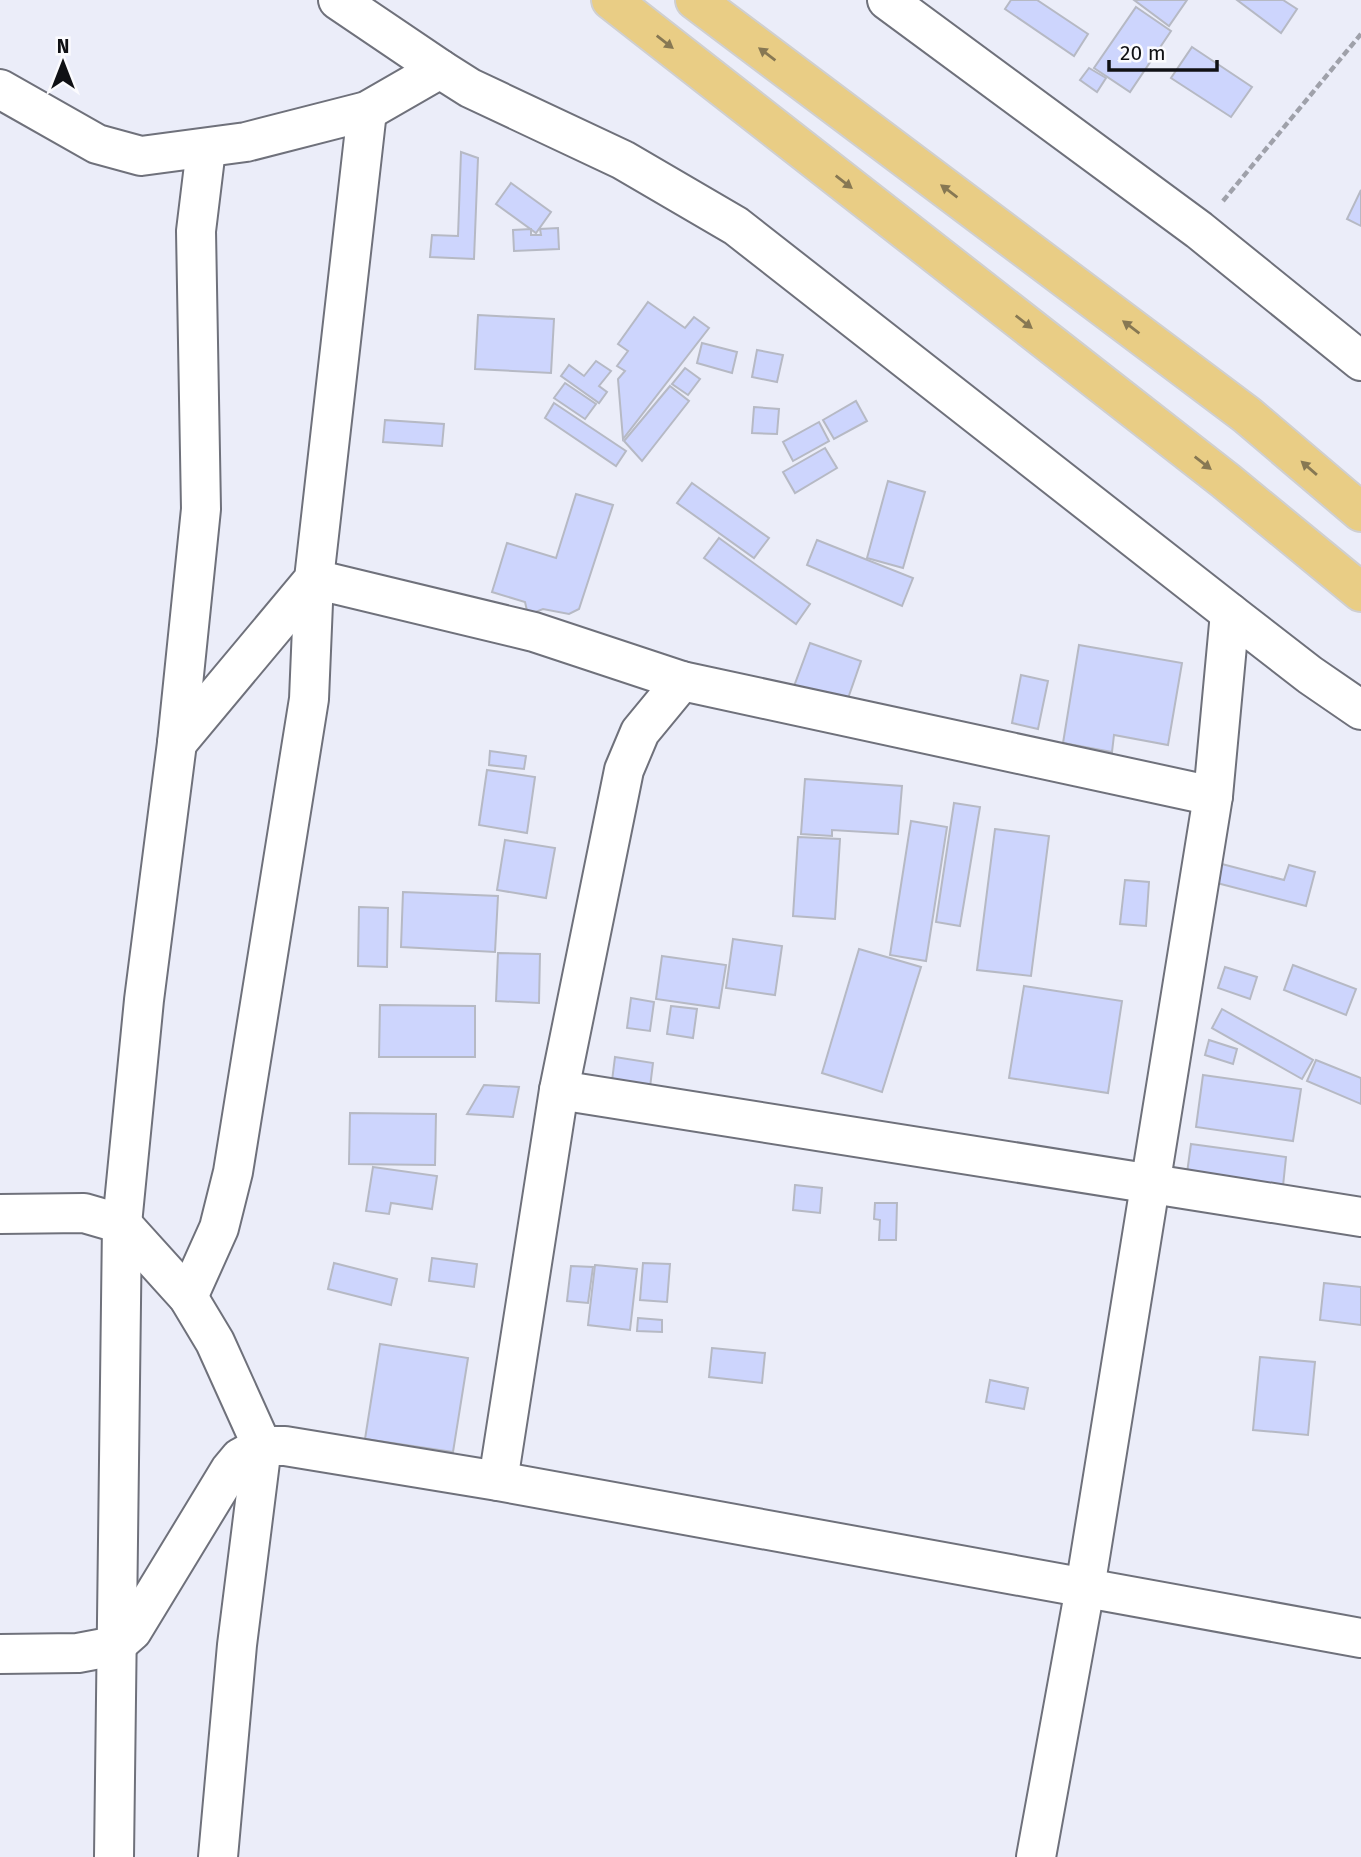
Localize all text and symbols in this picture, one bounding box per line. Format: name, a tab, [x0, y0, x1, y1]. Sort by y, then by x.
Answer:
north arrow	[28, 28, 98, 98]
scale bar	[1109, 28, 1218, 72]
one-way arrow	[657, 34, 674, 49]
text: N	[57, 35, 69, 58]
text: 20 m	[1120, 40, 1166, 66]
one-way arrow	[758, 47, 776, 61]
one-way arrow	[835, 175, 853, 190]
one-way arrow	[940, 183, 958, 198]
one-way arrow	[1014, 315, 1032, 330]
one-way arrow	[1122, 320, 1140, 335]
one-way arrow	[1193, 455, 1211, 470]
one-way arrow	[1301, 461, 1318, 476]

